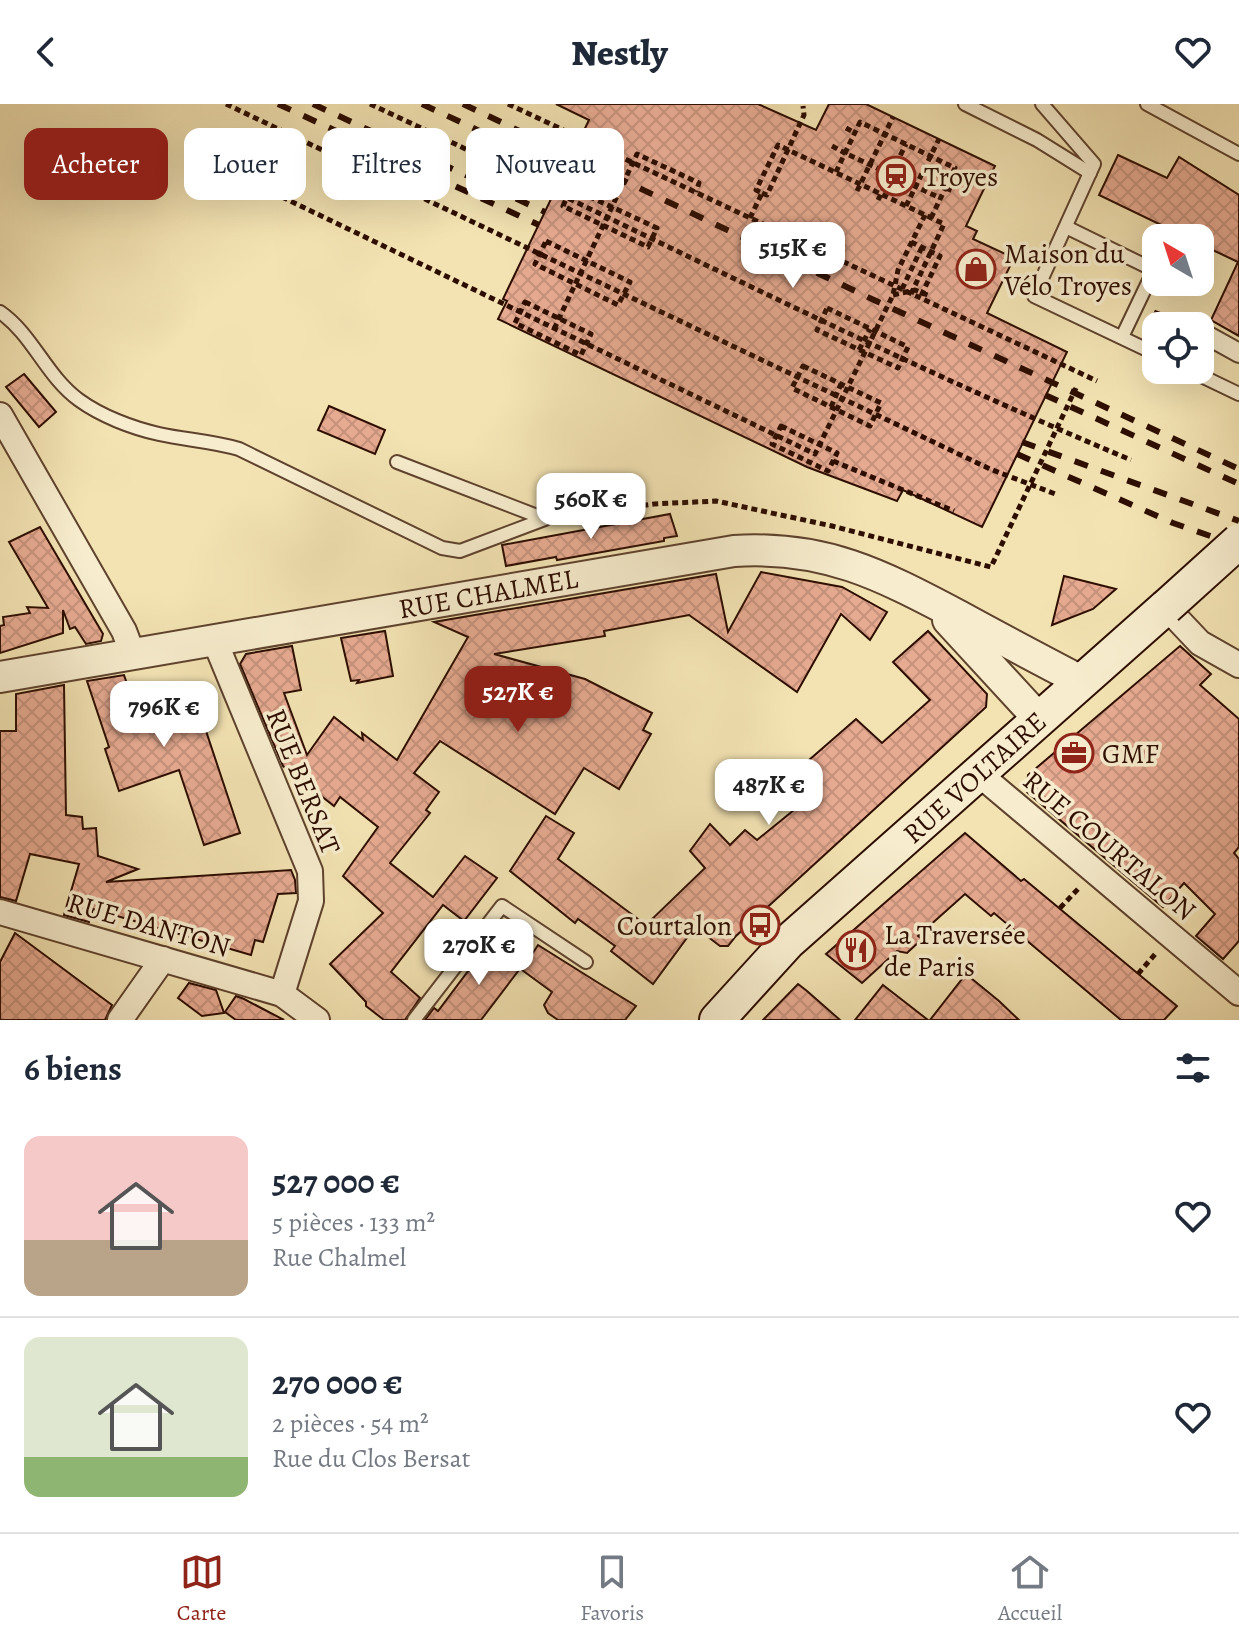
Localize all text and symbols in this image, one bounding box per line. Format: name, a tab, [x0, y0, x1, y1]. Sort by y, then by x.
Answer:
text: Nestly	[571, 28, 668, 77]
icon: back	[24, 30, 68, 74]
icon: heart	[1171, 30, 1215, 74]
chip: Acheter	[24, 128, 168, 200]
chip: Louer	[184, 128, 306, 200]
chip: Filtres	[322, 128, 450, 200]
chip: Nouveau	[466, 128, 624, 200]
station icon: Troyes	[875, 155, 917, 197]
place label: Troyes	[924, 158, 998, 196]
pin: 515K €	[728, 222, 858, 290]
north arrow	[1142, 224, 1214, 296]
map controls	[1142, 224, 1214, 384]
text: 515K €	[759, 230, 827, 265]
place label: Maison du Vélo Troyes	[1003, 235, 1132, 305]
shop icon: Maison du Vélo Troyes	[955, 248, 997, 290]
button: locate	[1142, 312, 1214, 384]
pin: 560K €	[526, 473, 656, 541]
text: 560K €	[555, 481, 627, 516]
street label: RUE CHALMEL	[396, 559, 581, 628]
pin: 527K €	[453, 666, 583, 734]
text: 527K €	[482, 674, 554, 709]
pin: 796K €	[99, 681, 229, 749]
text: 796K €	[128, 689, 200, 724]
street label: RUE BERSAT	[257, 703, 350, 860]
street label: RUE VOLTAIRE	[895, 703, 1055, 852]
office icon: GMF	[1053, 732, 1095, 774]
place label: GMF	[1102, 735, 1159, 773]
pin: 487K €	[704, 759, 834, 827]
street label: RUE COURTALON	[1015, 762, 1204, 929]
text: 487K €	[733, 767, 805, 802]
street label: RUE DANTON	[63, 884, 234, 966]
bus stop icon: Courtalon	[739, 904, 781, 946]
place label: Courtalon	[617, 907, 732, 945]
place label: La Traversée de Paris	[884, 916, 1026, 986]
pin: 270K €	[414, 919, 544, 987]
text: 270K €	[442, 927, 516, 962]
restaurant icon: La Traversée de Paris	[835, 929, 877, 971]
text: 6 biens	[24, 1045, 122, 1092]
icon: filters	[1171, 1046, 1215, 1090]
text: 527 000 €	[272, 1158, 400, 1205]
icon: home	[88, 1168, 184, 1264]
icon: heart	[1171, 1194, 1215, 1238]
text: 5 pièces · 133 m²	[272, 1205, 435, 1240]
text: Rue Chalmel	[272, 1240, 406, 1275]
text: 270 000 €	[272, 1359, 403, 1406]
icon: home	[88, 1369, 184, 1465]
icon: heart	[1171, 1395, 1215, 1439]
text: 2 pièces · 54 m²	[272, 1406, 429, 1441]
text: Rue du Clos Bersat	[272, 1441, 470, 1476]
tab: Carte	[177, 1550, 226, 1628]
tab: Favoris	[580, 1550, 644, 1628]
tab: Accueil	[998, 1550, 1062, 1628]

